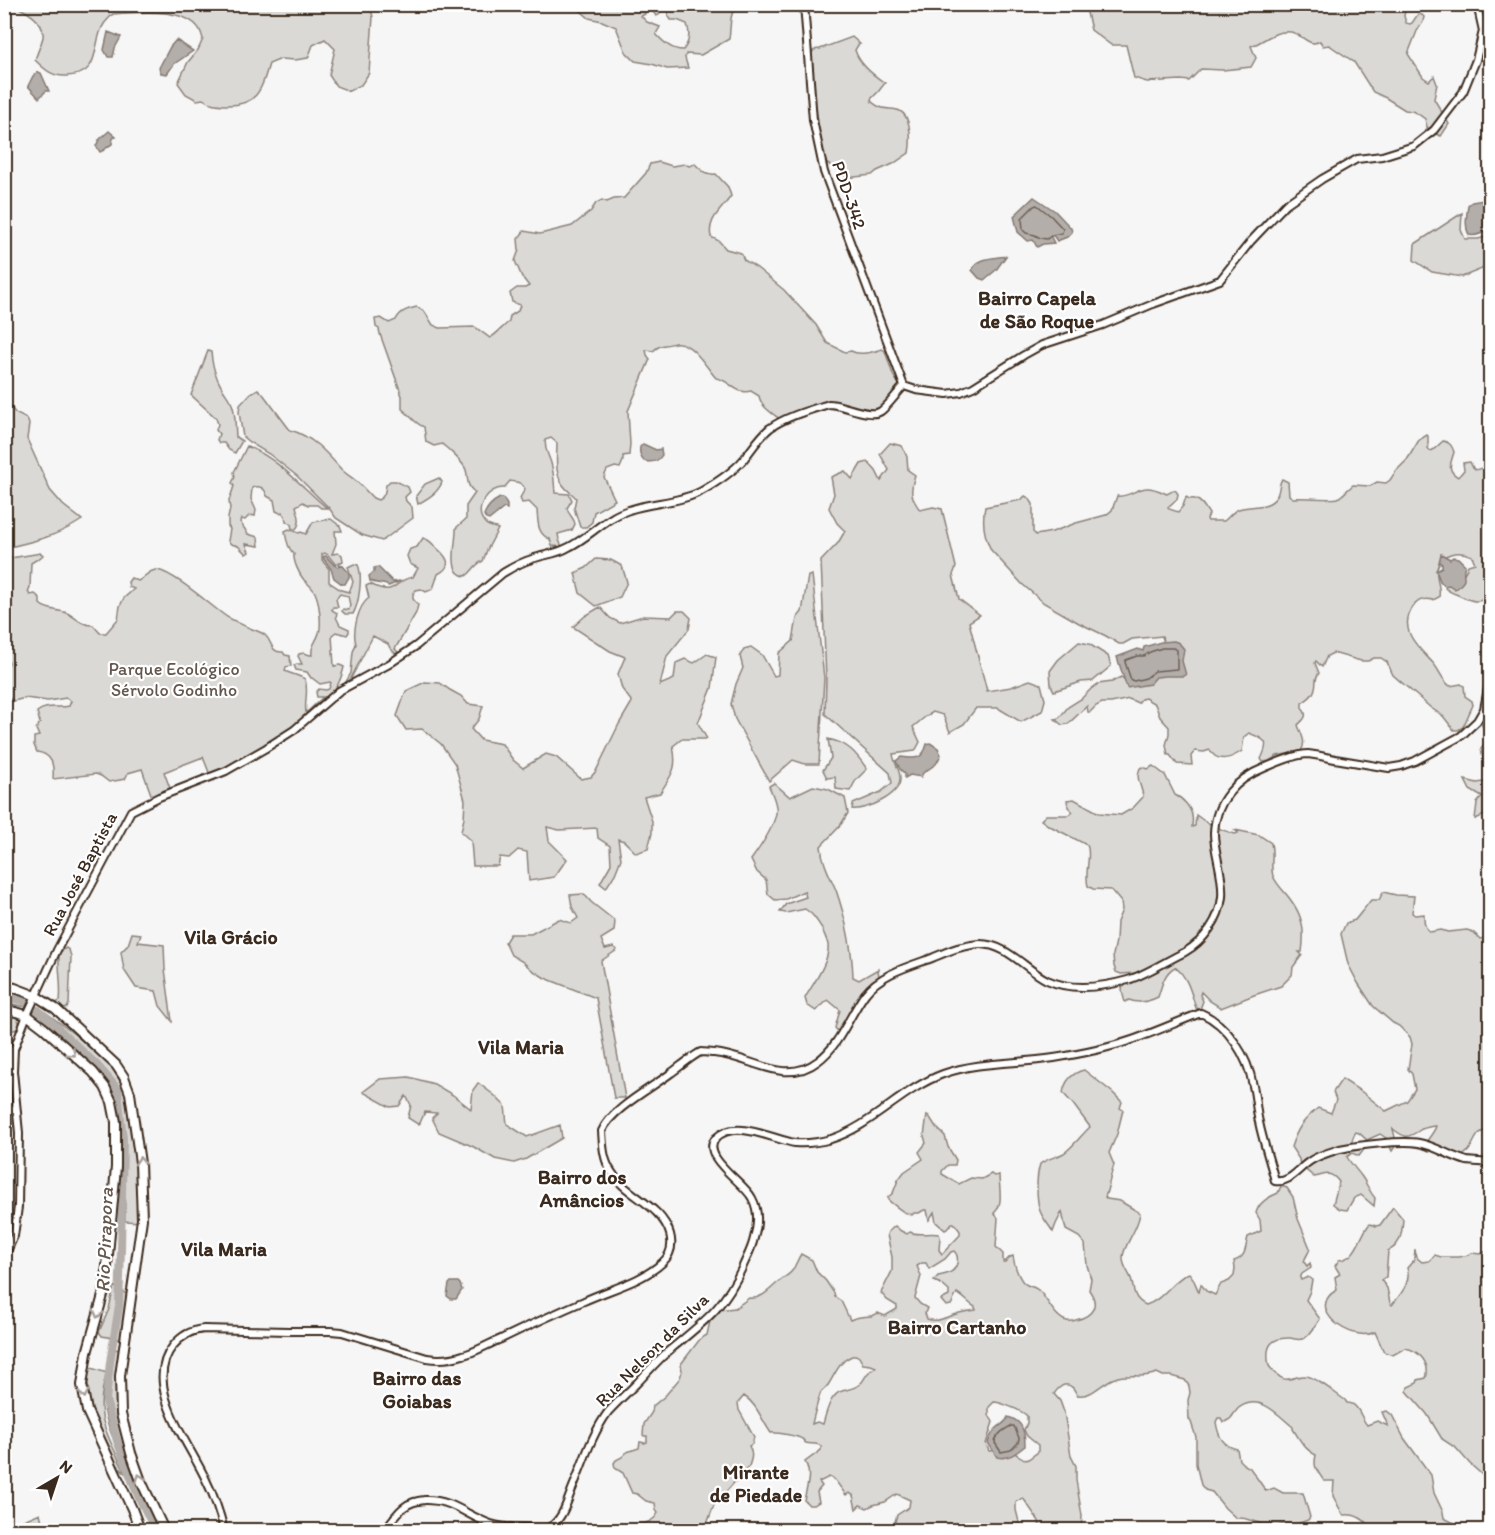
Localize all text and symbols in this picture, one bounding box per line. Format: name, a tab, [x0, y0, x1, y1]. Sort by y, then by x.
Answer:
street label: PDD-342	[827, 158, 871, 233]
district label: Bairro Capela de São Roque	[978, 286, 1097, 334]
park label: Parque Ecológico Sérvolo Godinho	[108, 658, 240, 701]
street label: Rua José Baptista	[38, 808, 122, 940]
district label: Vila Grácio	[184, 925, 278, 949]
district label: Vila Maria	[478, 1035, 564, 1059]
one-way arrow	[65, 1046, 75, 1057]
one-way arrow	[133, 1156, 146, 1165]
district label: Bairro dos Amâncios	[538, 1165, 626, 1212]
water label: Rio Pirapora	[90, 1186, 118, 1293]
district label: Vila Maria	[181, 1237, 267, 1261]
street label: Rua Nelson da Silva	[591, 1288, 714, 1411]
one-way arrow	[93, 1308, 105, 1319]
district label: Bairro Cartanho	[888, 1315, 1026, 1339]
district label: Bairro das Goiabas	[373, 1366, 461, 1413]
one-way arrow	[77, 1389, 90, 1399]
north arrow	[27, 1448, 87, 1508]
text: N	[56, 1456, 76, 1478]
district label: Mirante de Piedade	[710, 1460, 803, 1507]
one-way arrow	[135, 1473, 147, 1484]

